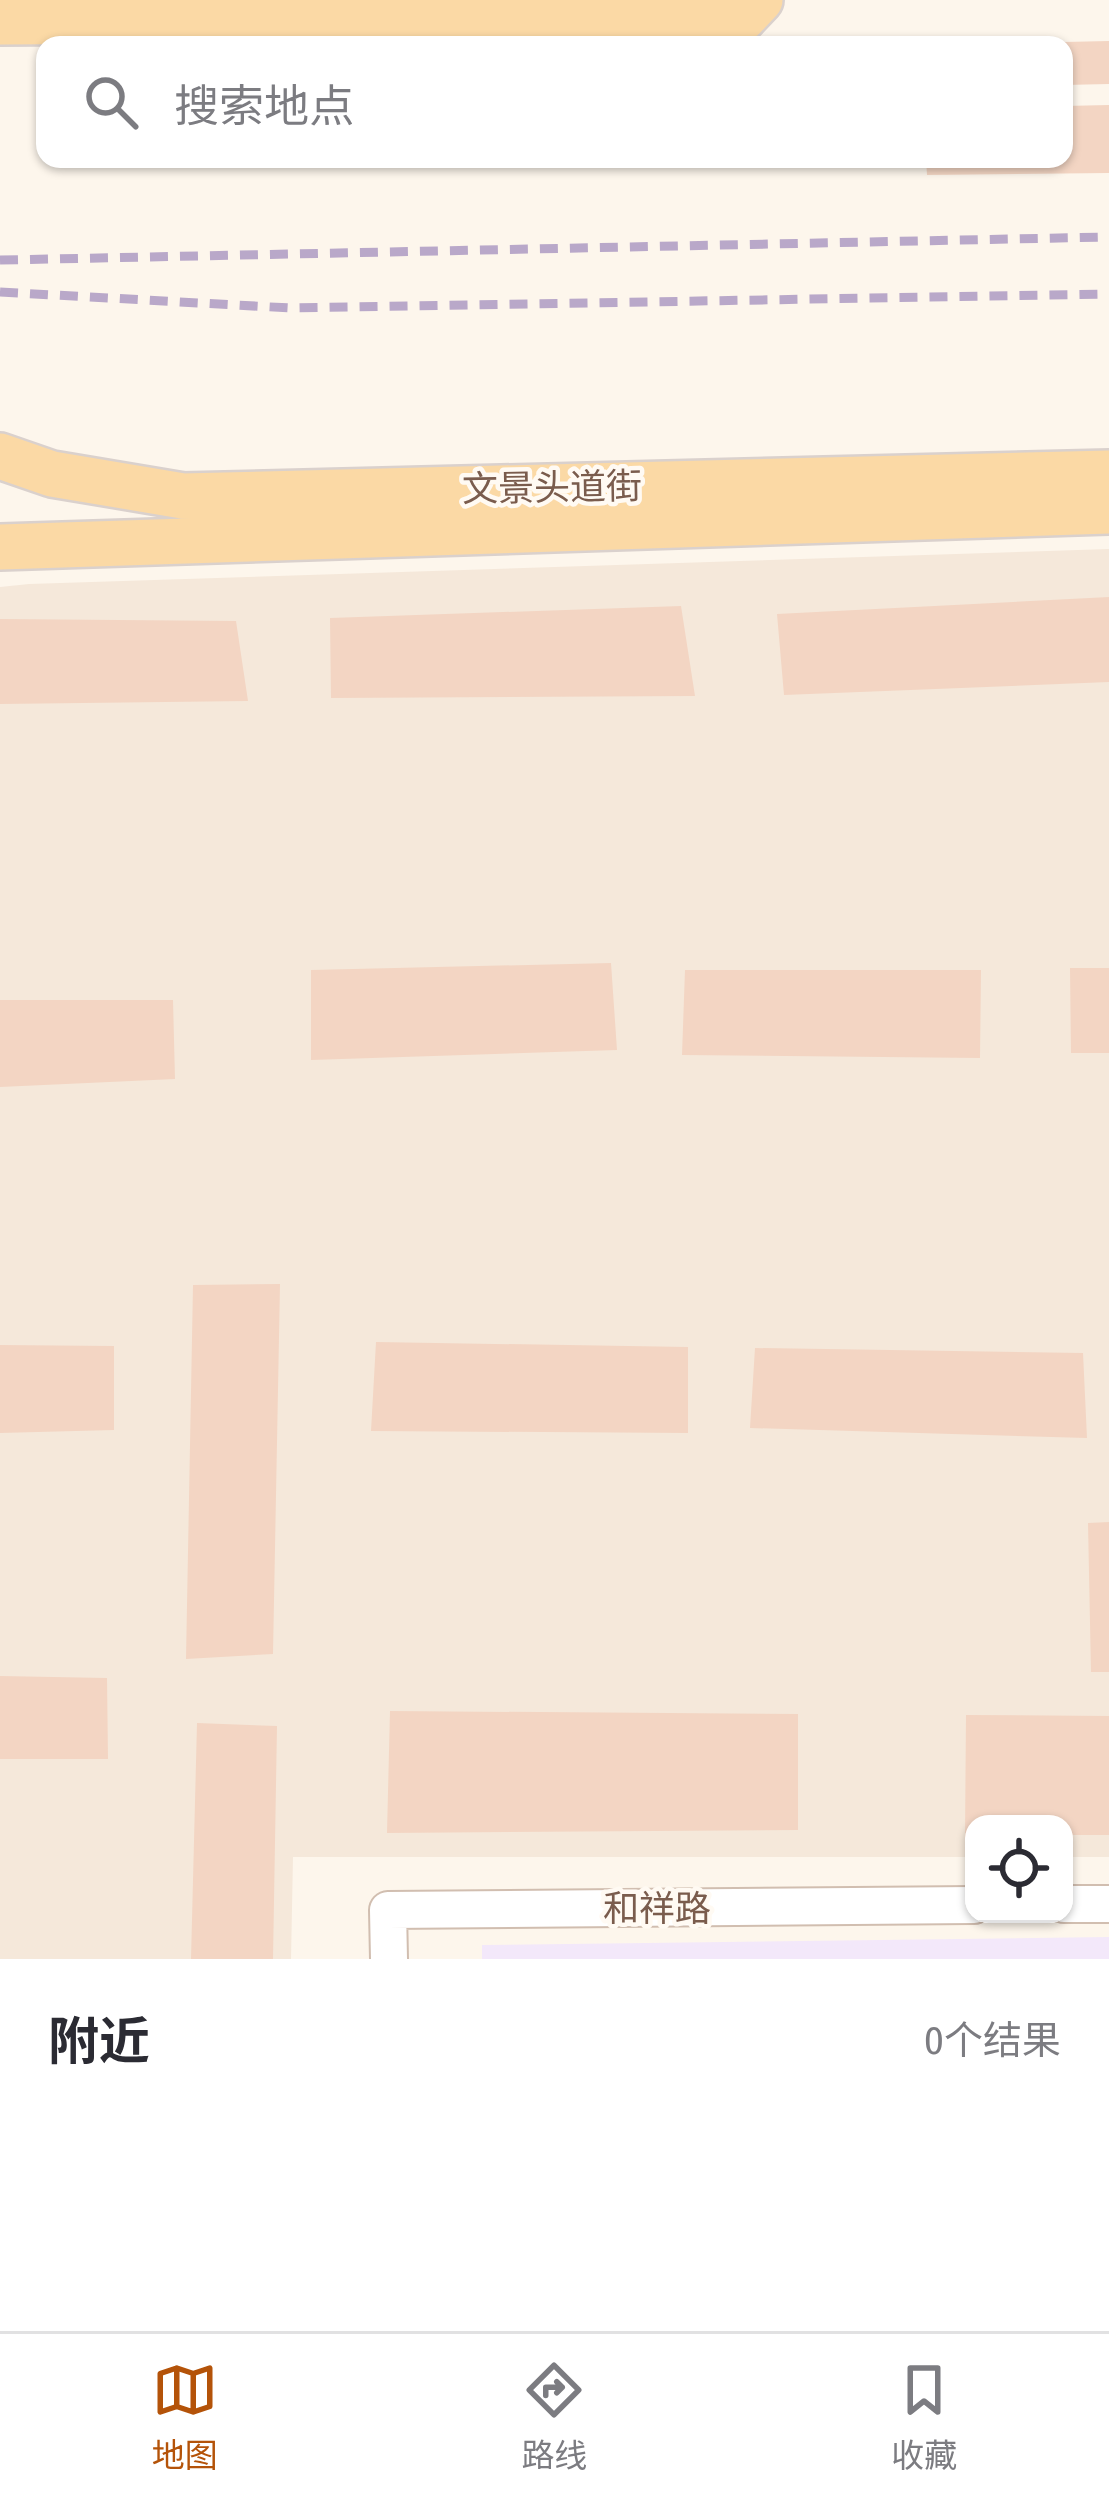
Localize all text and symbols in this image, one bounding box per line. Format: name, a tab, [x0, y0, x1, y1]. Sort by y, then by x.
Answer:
search box	[36, 36, 1073, 168]
icon: search	[78, 69, 144, 135]
text: 搜索地点	[174, 80, 354, 134]
street label: 文景头道街	[462, 464, 642, 512]
map controls	[965, 1815, 1073, 1923]
button: locate	[965, 1815, 1073, 1923]
street label: 和祥路	[603, 1887, 711, 1931]
text: 附近	[48, 2011, 150, 2073]
text: 0个结果	[924, 2018, 1061, 2064]
tab: 地图	[152, 2357, 218, 2477]
tab: 路线	[521, 2357, 587, 2477]
tab: 收藏	[891, 2357, 957, 2477]

